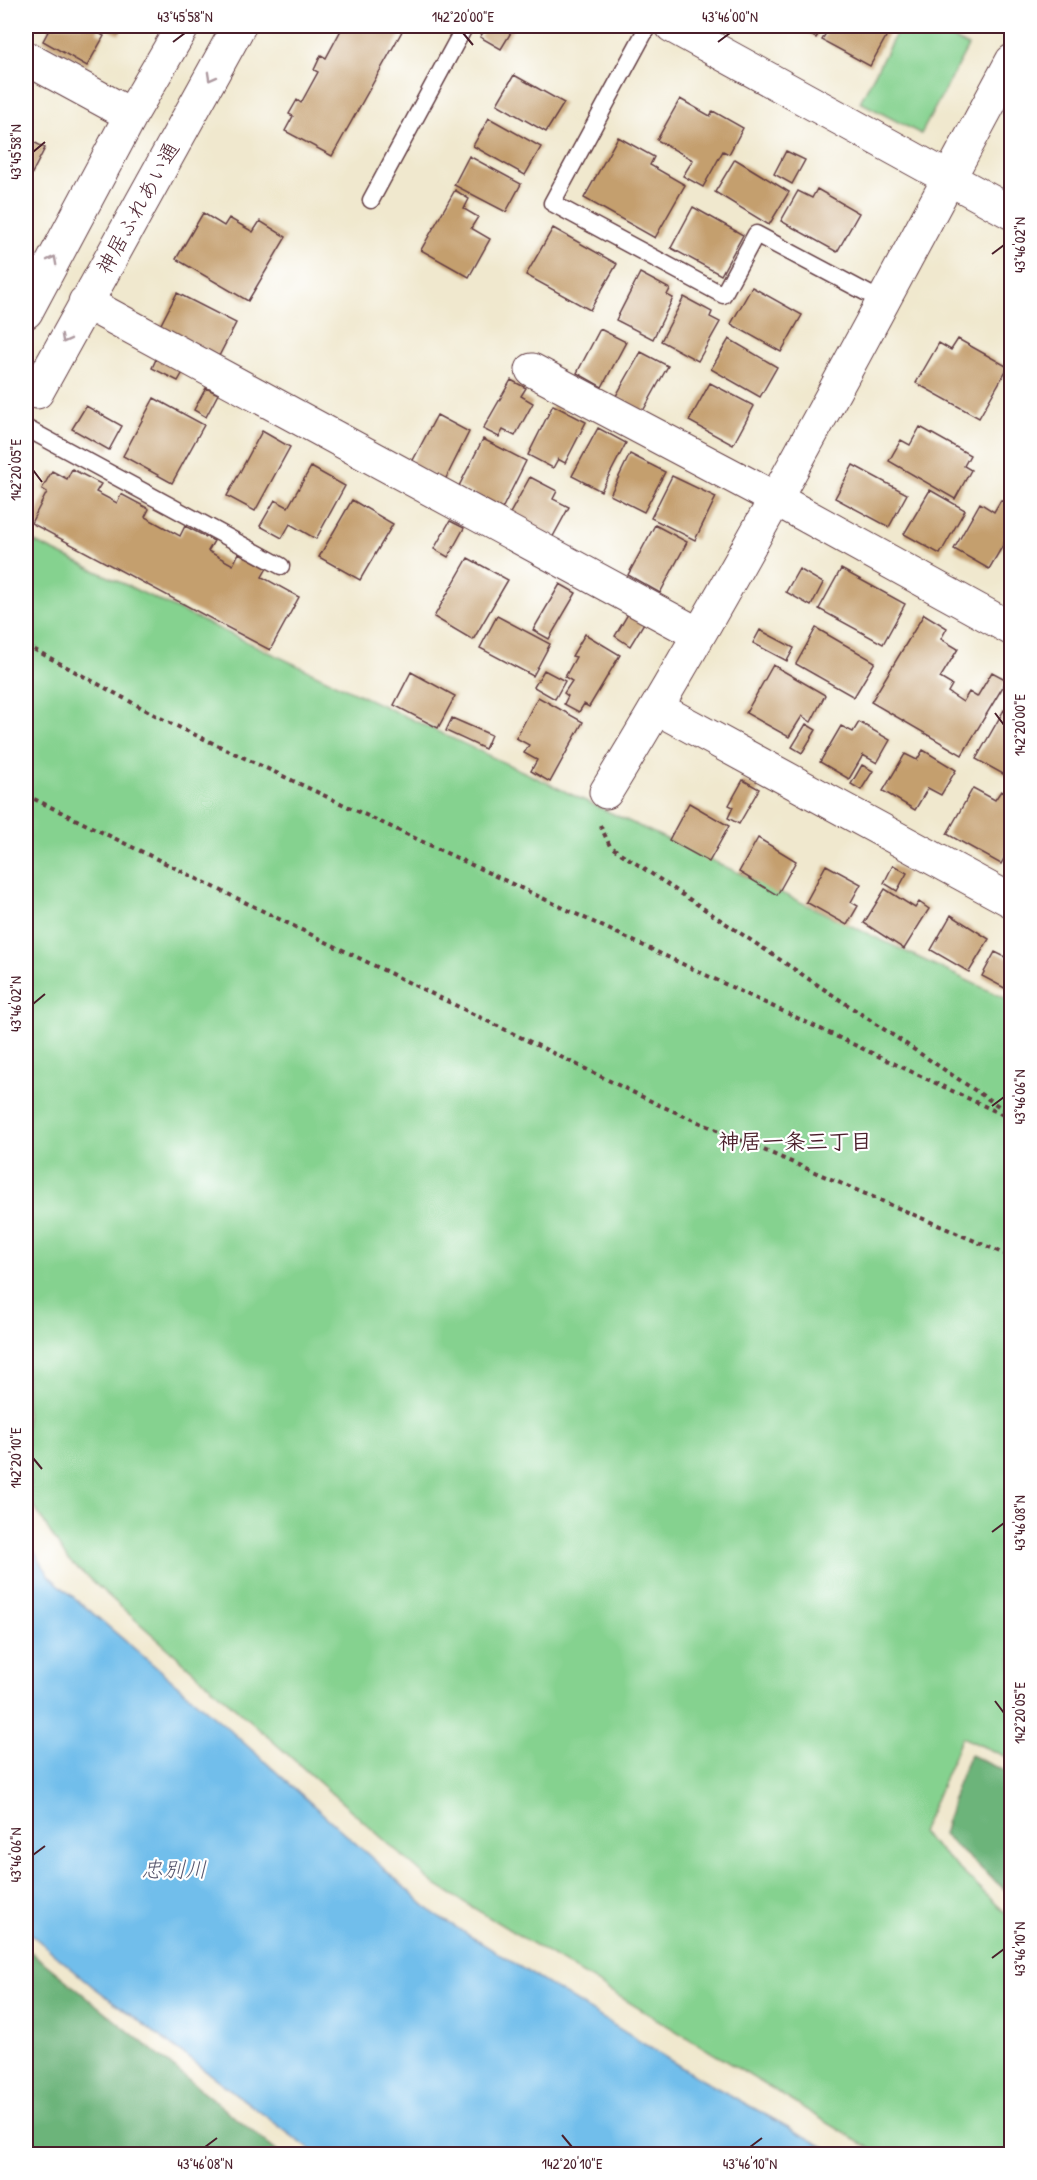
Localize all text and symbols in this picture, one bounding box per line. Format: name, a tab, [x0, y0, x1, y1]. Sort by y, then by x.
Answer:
text: 43°45'58"N	[157, 6, 213, 27]
text: 142°20'00"E	[432, 6, 495, 27]
text: 43°46'00"N	[702, 6, 758, 27]
one-way arrow	[207, 71, 218, 81]
text: 43°45'58"N	[5, 124, 26, 180]
street label: 神居ふれあい通	[89, 136, 186, 279]
text: 43°46'02"N	[1009, 217, 1030, 273]
one-way arrow	[46, 256, 57, 267]
one-way arrow	[61, 333, 72, 343]
text: 142°20'05"E	[5, 439, 26, 501]
text: 142°20'00"E	[1009, 693, 1030, 756]
text: 43°46'02"N	[5, 976, 26, 1032]
text: 43°46'06"N	[1009, 1069, 1030, 1125]
district label: 神居一条三丁目	[718, 1126, 872, 1156]
text: 142°20'10"E	[5, 1427, 26, 1489]
text: 43°46'08"N	[1009, 1495, 1030, 1551]
text: 142°20'05"E	[1009, 1682, 1030, 1744]
text: 43°46'06"N	[5, 1827, 26, 1883]
water label: 忠別川	[141, 1854, 207, 1884]
text: 43°46'10"N	[1009, 1922, 1030, 1976]
text: 43°46'08"N	[177, 2153, 233, 2174]
text: 142°20'10"E	[541, 2153, 603, 2174]
text: 43°46'10"N	[723, 2153, 777, 2174]

